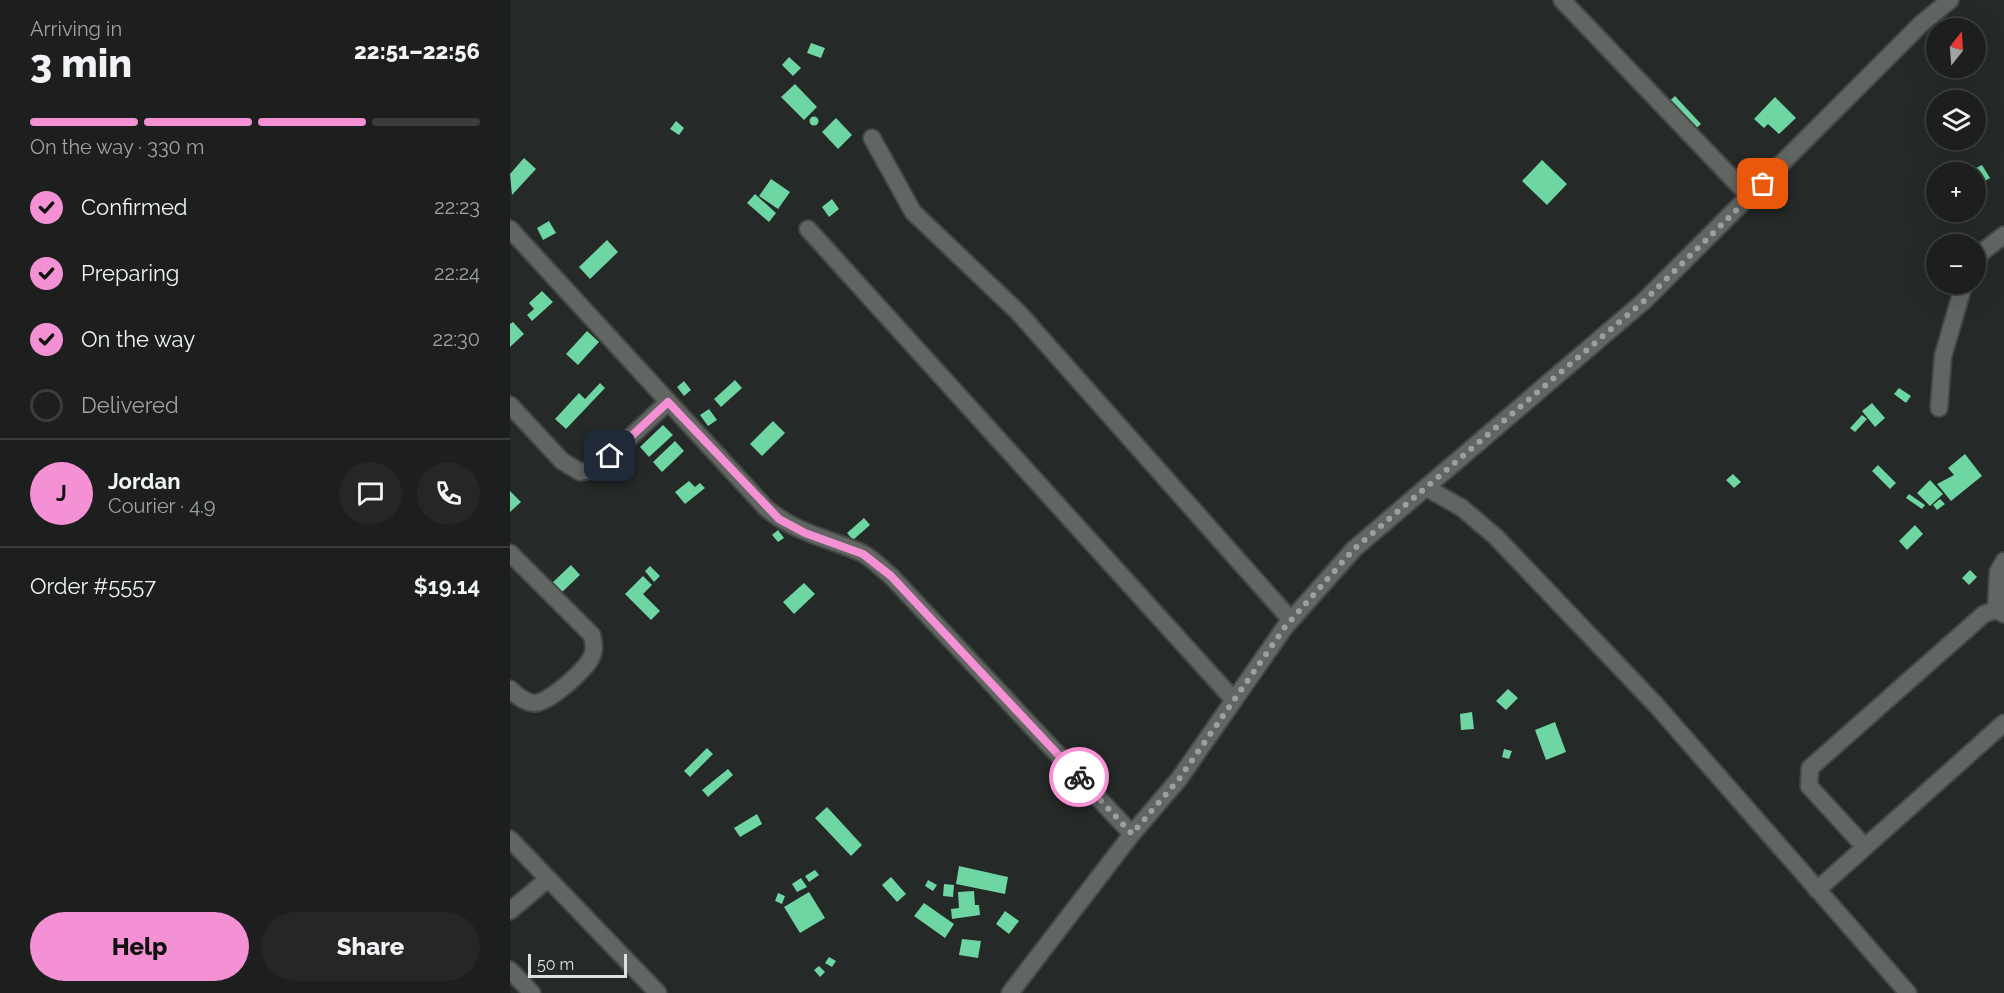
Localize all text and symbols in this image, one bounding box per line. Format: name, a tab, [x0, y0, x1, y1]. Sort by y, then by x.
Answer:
text: Arriving in	[30, 17, 122, 41]
north arrow	[1926, 18, 1986, 78]
map controls	[1926, 18, 1986, 294]
text: 22:51–22:56	[354, 38, 480, 64]
text: 3 min	[30, 40, 132, 86]
button: layers	[1926, 90, 1986, 150]
text: On the way · 330 m	[30, 135, 204, 159]
pin	[1737, 158, 1788, 209]
button: +	[1926, 162, 1986, 222]
icon: bag	[1746, 167, 1779, 200]
icon: check	[30, 191, 63, 224]
text: Confirmed	[81, 194, 188, 220]
text: 22:23	[434, 195, 480, 219]
button: −	[1926, 234, 1986, 294]
icon: check	[30, 257, 63, 290]
text: Preparing	[81, 260, 179, 286]
text: 22:24	[434, 261, 480, 285]
icon: check	[30, 323, 63, 356]
text: On the way	[81, 326, 195, 352]
text: 22:30	[432, 327, 480, 351]
text: Delivered	[81, 392, 179, 418]
pin	[584, 430, 635, 481]
icon: home	[593, 439, 626, 472]
button: chat	[339, 462, 402, 525]
button: phone	[417, 462, 480, 525]
text: Jordan	[108, 468, 180, 494]
text: J	[56, 480, 67, 506]
text: Courier · 4.9	[108, 494, 216, 518]
text: Order #5557	[30, 573, 156, 599]
text: $19.14	[414, 573, 480, 599]
courier	[1049, 747, 1109, 807]
icon: bike	[1063, 761, 1096, 794]
button: Help	[30, 912, 249, 981]
button: Share	[261, 912, 480, 981]
scale bar	[528, 951, 627, 978]
text: 50 m	[537, 955, 574, 974]

